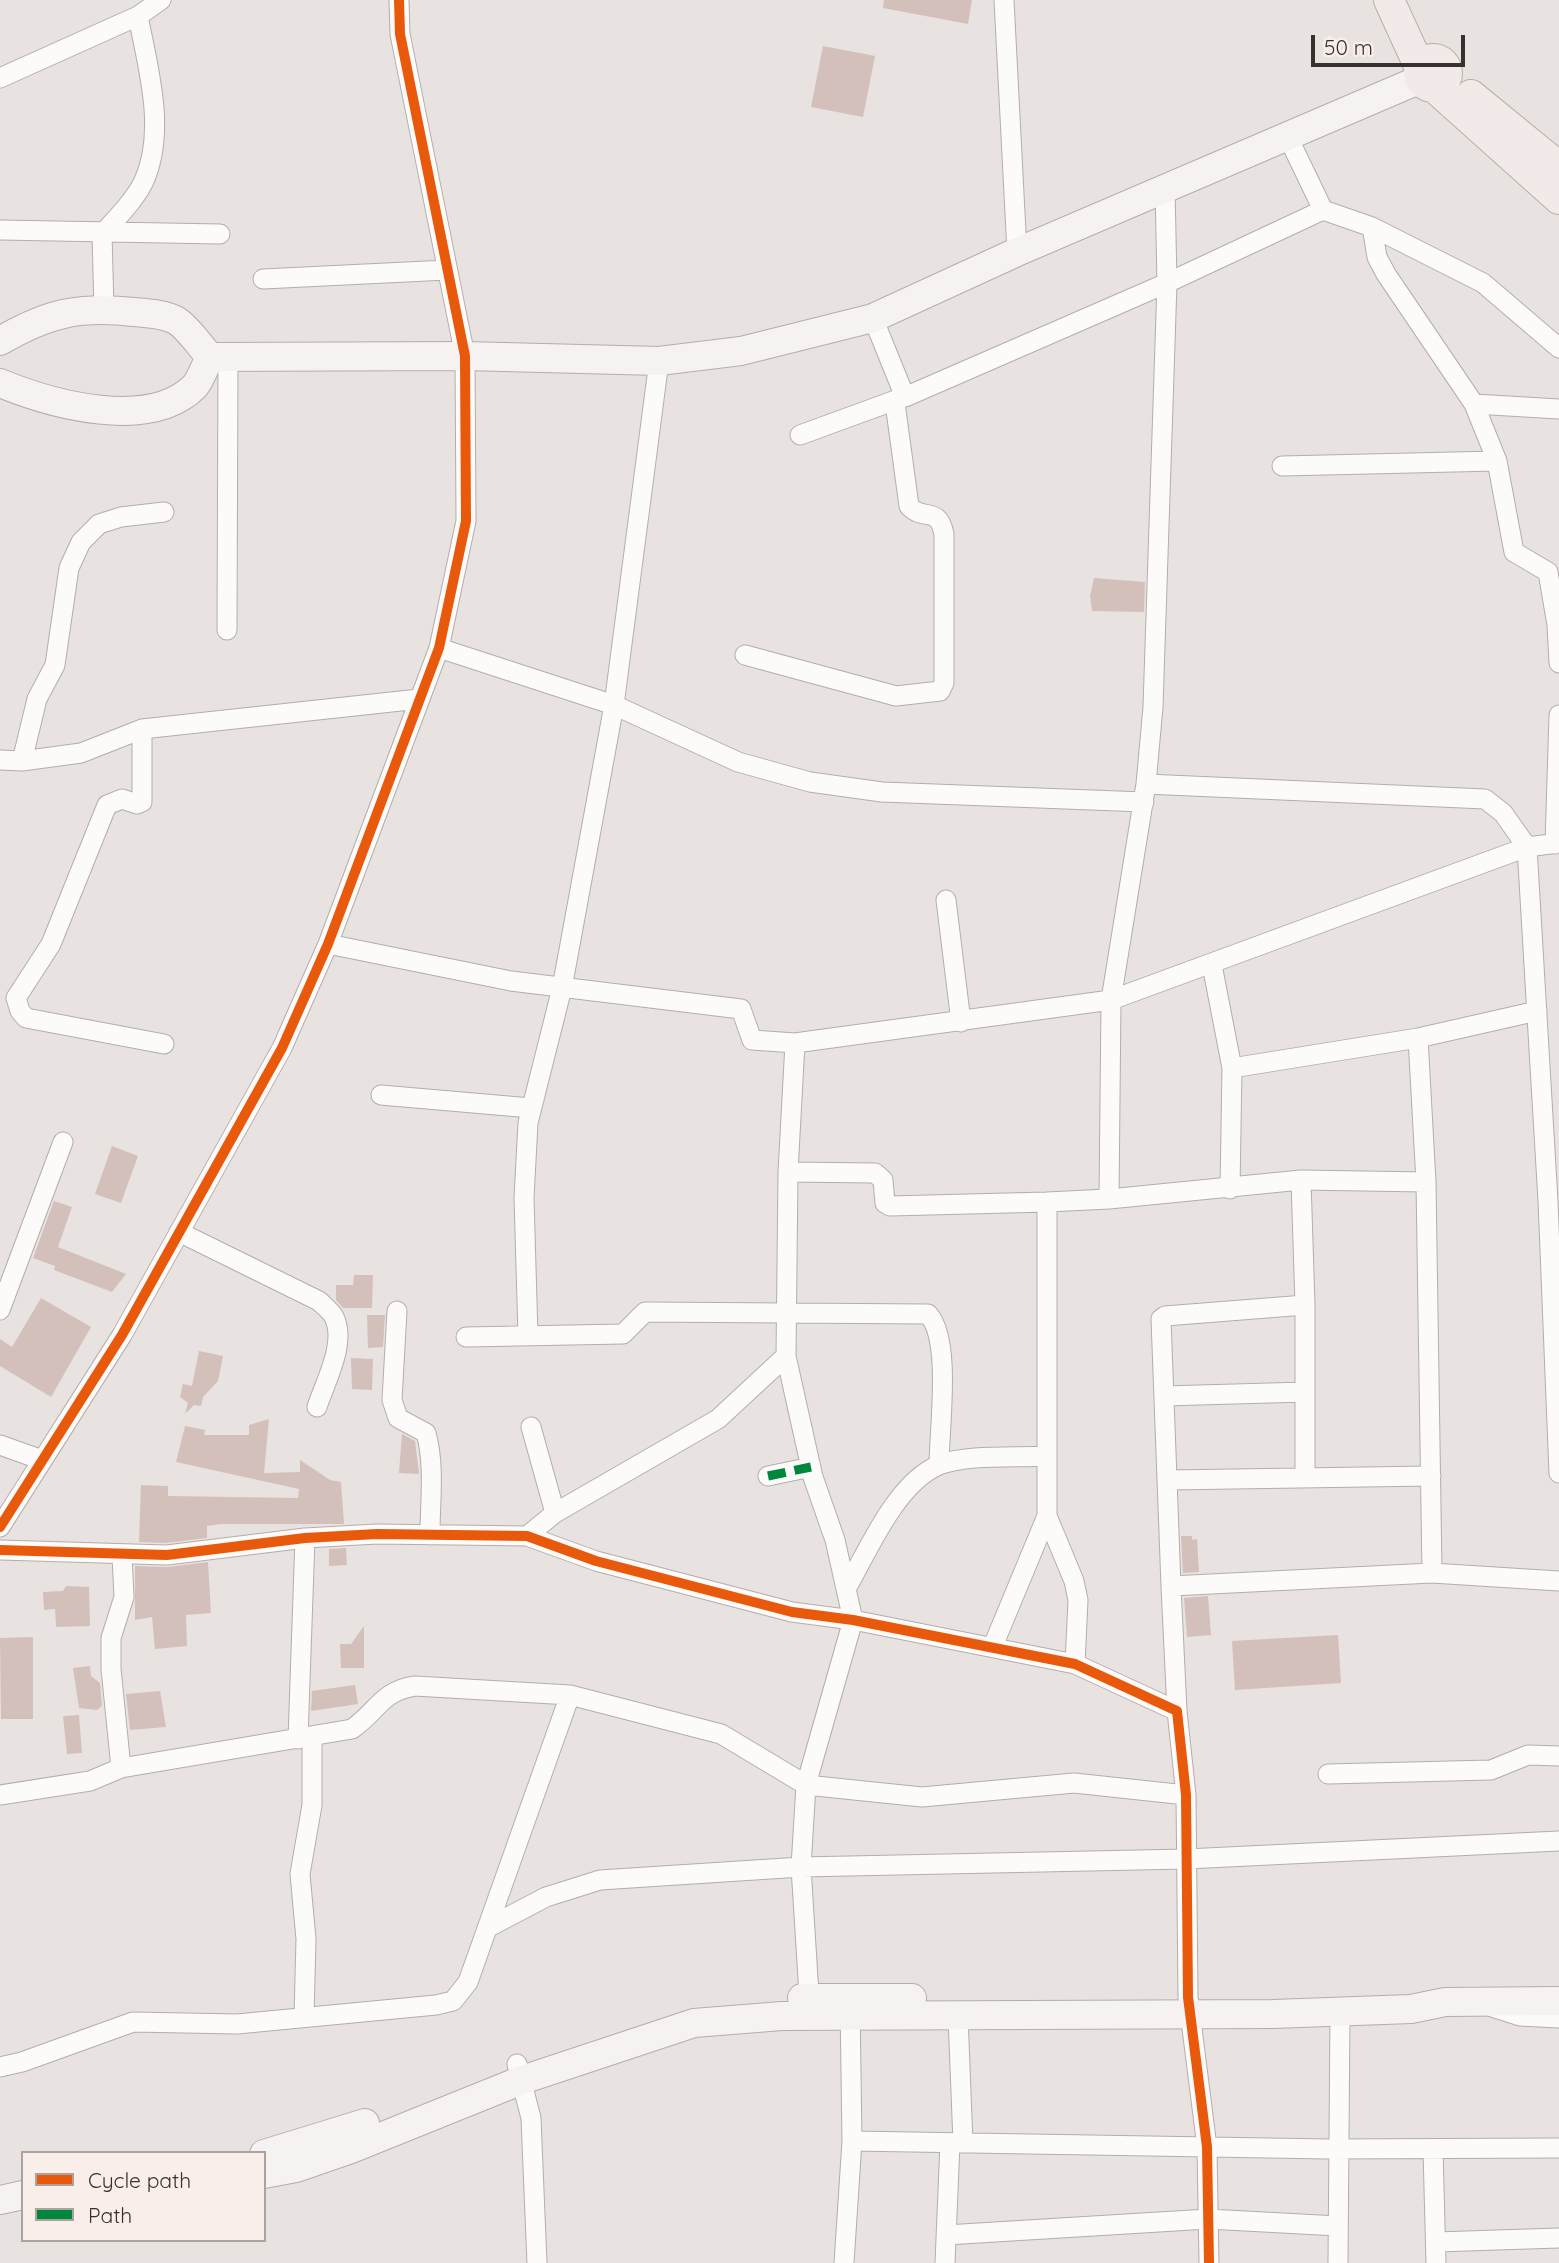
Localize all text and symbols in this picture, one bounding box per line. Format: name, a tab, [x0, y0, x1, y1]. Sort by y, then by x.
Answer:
scale bar	[1314, 21, 1468, 65]
text: 50 m	[1324, 34, 1373, 60]
legend	[21, 2151, 266, 2242]
text: Cycle path	[88, 2167, 191, 2193]
text: Path	[88, 2202, 132, 2228]

